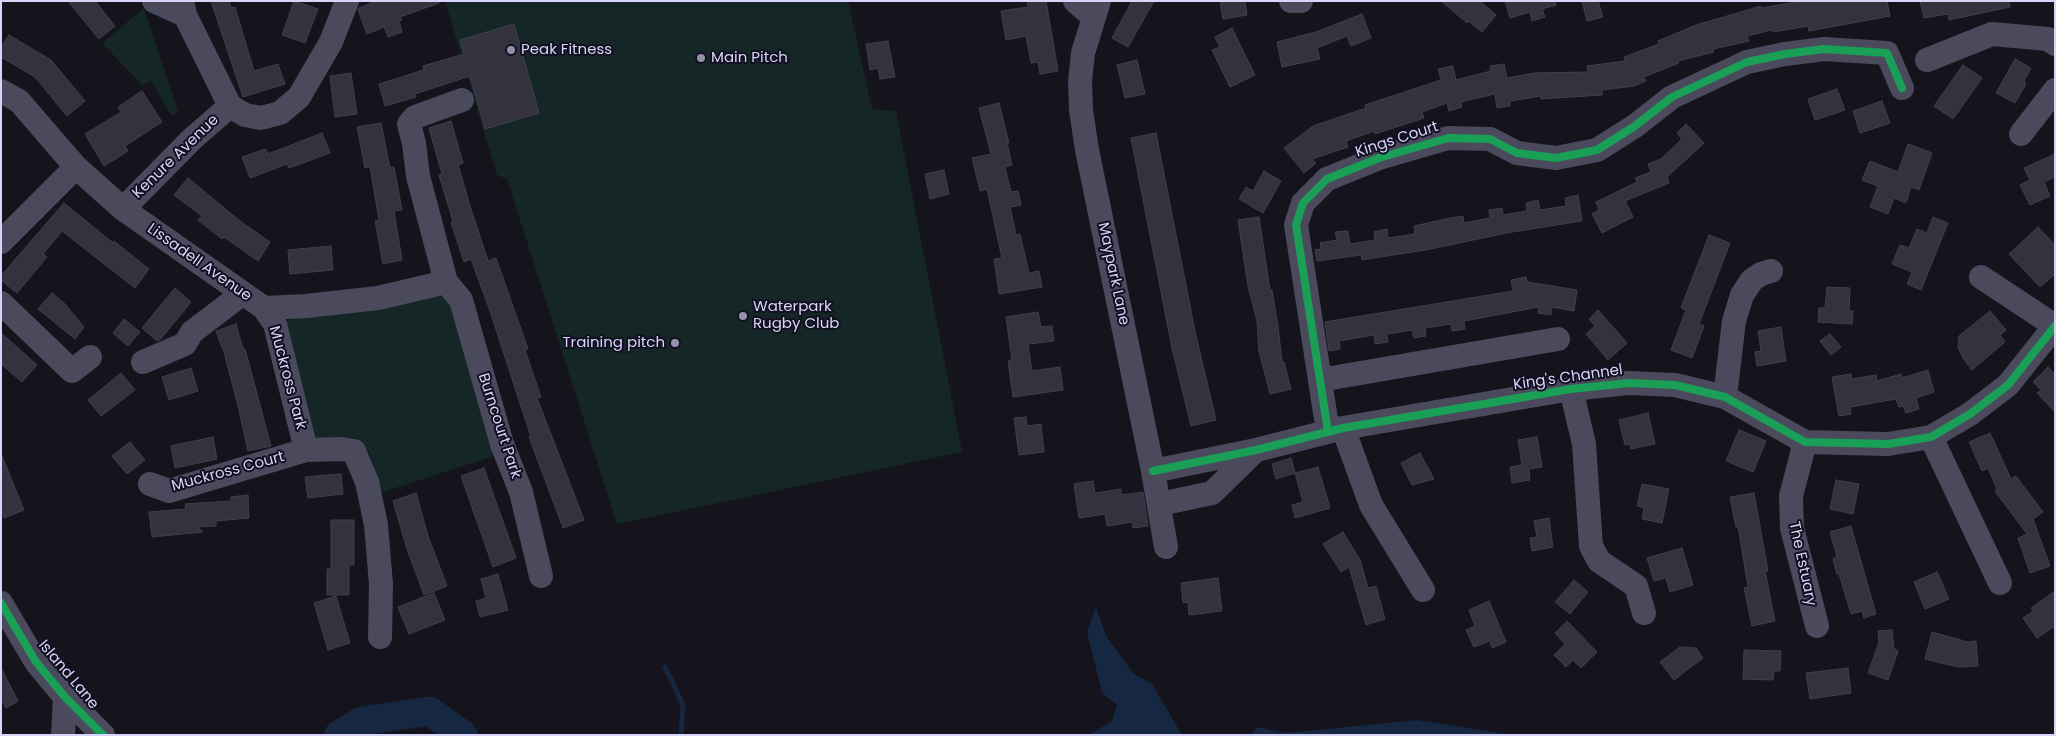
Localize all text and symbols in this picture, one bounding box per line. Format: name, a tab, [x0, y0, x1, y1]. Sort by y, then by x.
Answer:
place label: Peak Fitness	[521, 41, 612, 59]
marker: Peak Fitness	[505, 44, 517, 56]
place label: Main Pitch	[711, 49, 788, 67]
marker: Main Pitch	[695, 52, 707, 64]
street label: Kenure Avenue	[129, 111, 223, 203]
street label: Kings Court	[1353, 118, 1441, 162]
street label: Lissadell Avenue	[143, 220, 255, 306]
street label: Maypark Lane	[1093, 221, 1133, 327]
place label: Waterpark Rugby Club	[753, 298, 839, 333]
marker: Waterpark Rugby Club	[737, 310, 749, 322]
street label: Muckross Park	[265, 324, 309, 432]
place label: Training pitch	[562, 334, 665, 352]
marker: Training pitch	[669, 337, 681, 349]
street label: King's Channel	[1512, 361, 1624, 395]
street label: Burncourt Park	[474, 371, 524, 481]
street label: Muckross Court	[170, 448, 286, 496]
street label: The Estuary	[1784, 520, 1820, 608]
street label: Island Lane	[34, 637, 102, 713]

